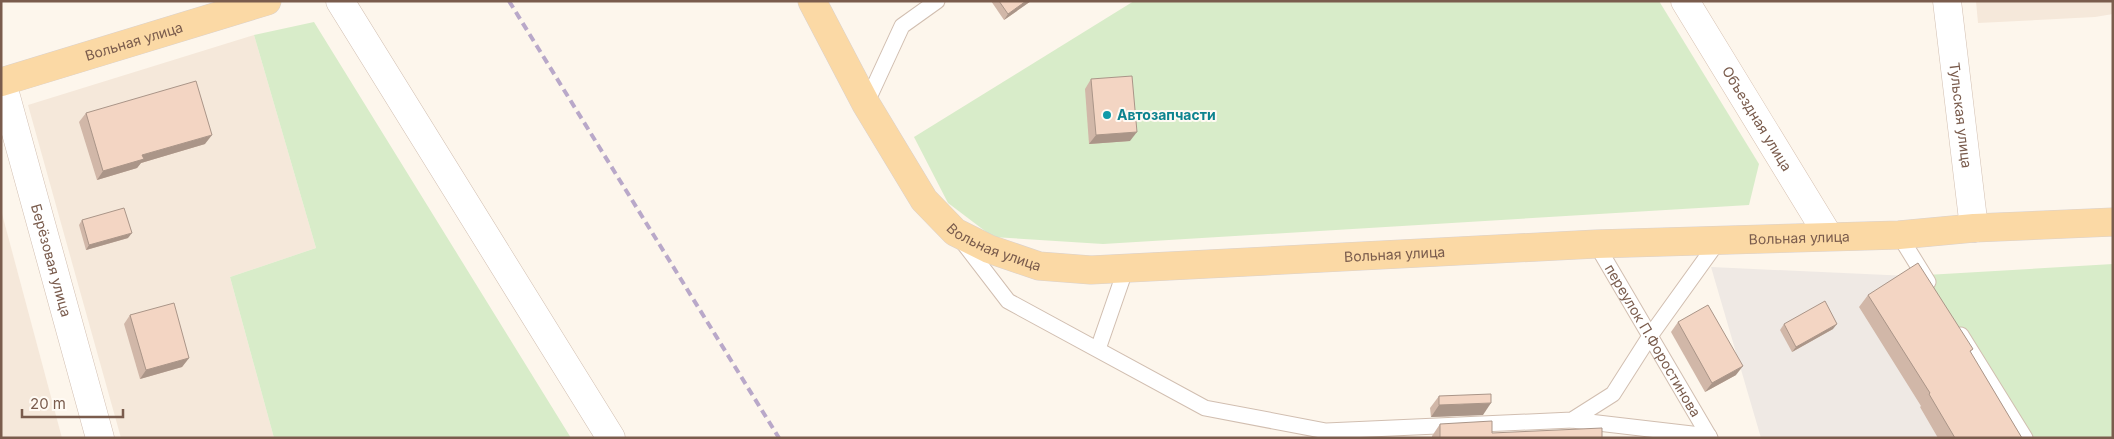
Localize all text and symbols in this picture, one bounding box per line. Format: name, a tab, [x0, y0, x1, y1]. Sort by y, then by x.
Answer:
street label: Вольная улица	[83, 18, 185, 64]
street label: Тульская улица	[1946, 61, 1976, 169]
street label: Объездная улица	[1719, 63, 1796, 174]
place label: Автозапчасти	[1117, 106, 1216, 123]
marker: Автозапчасти	[1101, 109, 1113, 121]
street label: Берёзовая улица	[28, 202, 75, 319]
street label: Вольная улица	[943, 220, 1044, 274]
street label: Вольная улица	[1748, 227, 1850, 247]
street label: Вольная улица	[1344, 243, 1446, 265]
street label: переулок П.Форостинова	[1602, 261, 1705, 420]
scale bar	[22, 386, 124, 418]
text: 20 m	[30, 394, 66, 413]

